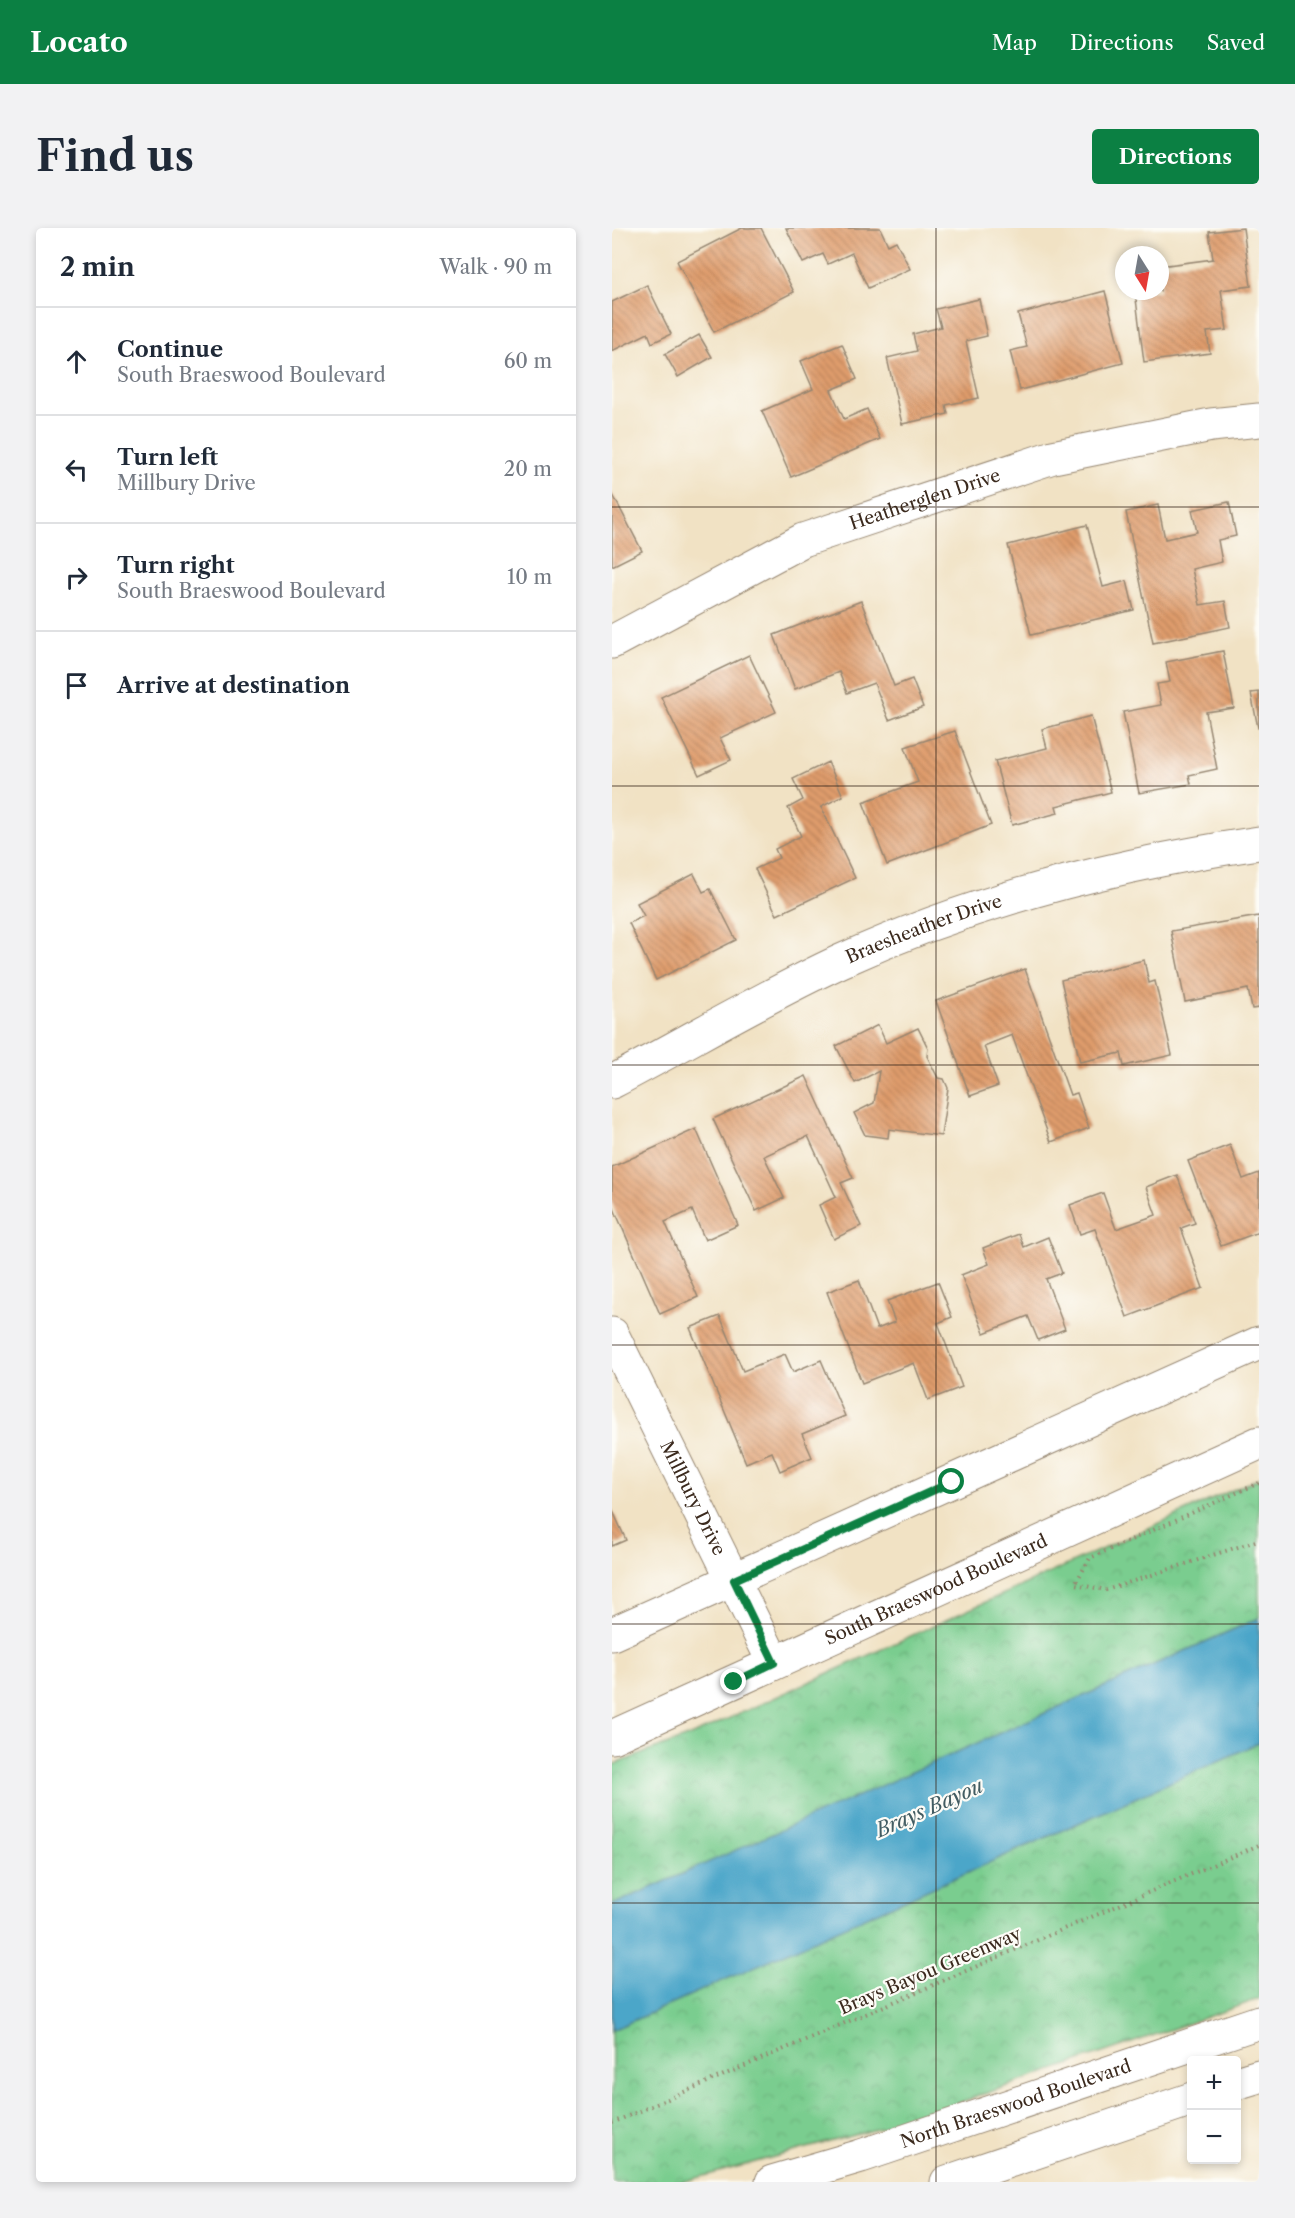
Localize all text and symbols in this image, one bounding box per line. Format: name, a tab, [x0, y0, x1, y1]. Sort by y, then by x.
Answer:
text: Locato	[30, 25, 128, 59]
text: Map	[992, 30, 1037, 55]
text: Directions	[1070, 30, 1174, 55]
text: Saved	[1207, 30, 1265, 55]
button: Directions	[1092, 129, 1259, 184]
text: Find us	[36, 130, 194, 182]
north arrow	[1115, 246, 1169, 300]
text: 2 min	[60, 251, 135, 283]
text: Walk · 90 m	[440, 255, 552, 279]
text: Continue	[117, 336, 223, 363]
icon: ahead	[60, 345, 93, 378]
text: 60 m	[504, 349, 552, 373]
text: South Braeswood Boulevard	[117, 363, 386, 387]
text: Turn left	[117, 444, 218, 471]
icon: left	[60, 453, 93, 486]
text: 20 m	[504, 457, 552, 481]
street label: Heatherglen Drive	[847, 464, 1003, 535]
text: Millbury Drive	[117, 471, 256, 495]
text: Turn right	[117, 552, 235, 579]
icon: right	[60, 561, 93, 594]
text: 10 m	[507, 565, 552, 589]
text: South Braeswood Boulevard	[117, 579, 386, 603]
icon: arrive	[60, 669, 93, 702]
text: Arrive at destination	[117, 672, 350, 699]
street label: Braesheather Drive	[842, 890, 1005, 968]
street label: Millbury Drive	[655, 1437, 730, 1559]
route start	[938, 1468, 964, 1494]
street label: South Braeswood Boulevard	[821, 1530, 1051, 1650]
route end	[720, 1668, 746, 1694]
water label: Brays Bayou	[870, 1774, 987, 1843]
street label: Brays Bayou Greenway	[836, 1922, 1025, 2019]
street label: North Braeswood Boulevard	[898, 2055, 1134, 2153]
map controls	[1187, 2056, 1241, 2164]
button: +	[1187, 2056, 1241, 2110]
button: −	[1187, 2110, 1241, 2164]

